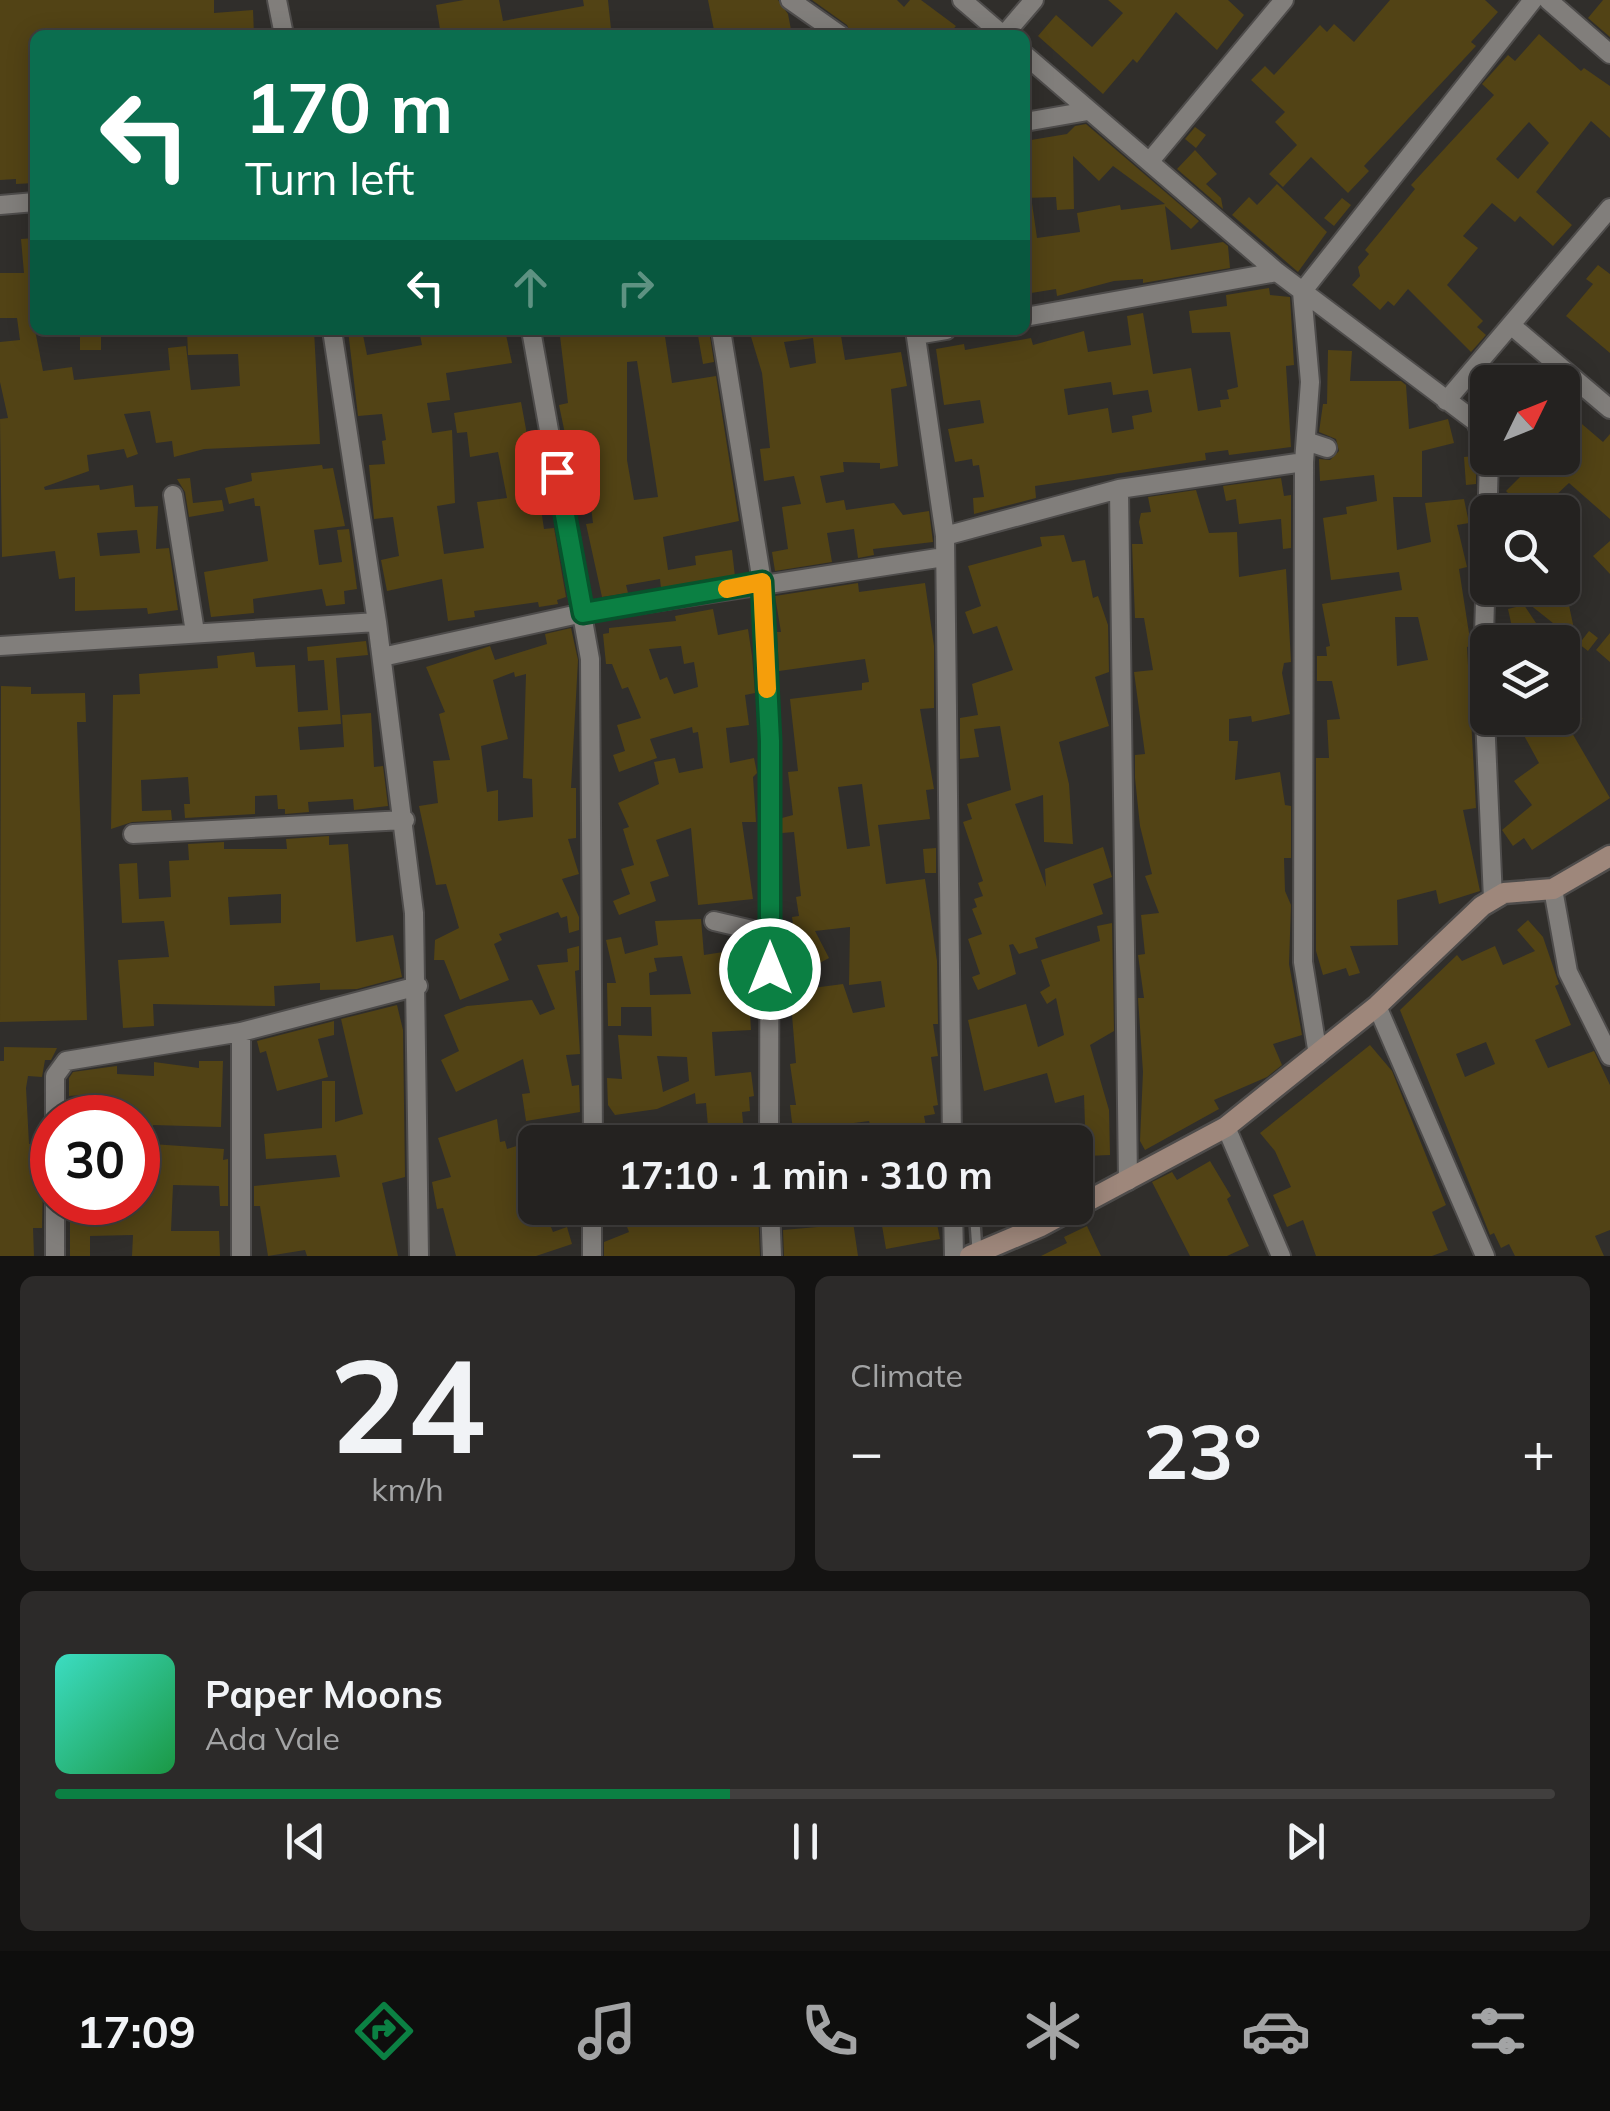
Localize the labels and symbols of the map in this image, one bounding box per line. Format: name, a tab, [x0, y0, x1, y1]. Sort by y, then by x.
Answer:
north arrow	[1470, 365, 1580, 475]
pin	[515, 430, 600, 515]
position arrow	[718, 917, 822, 1021]
speed limit sign: 30	[30, 1095, 160, 1225]

